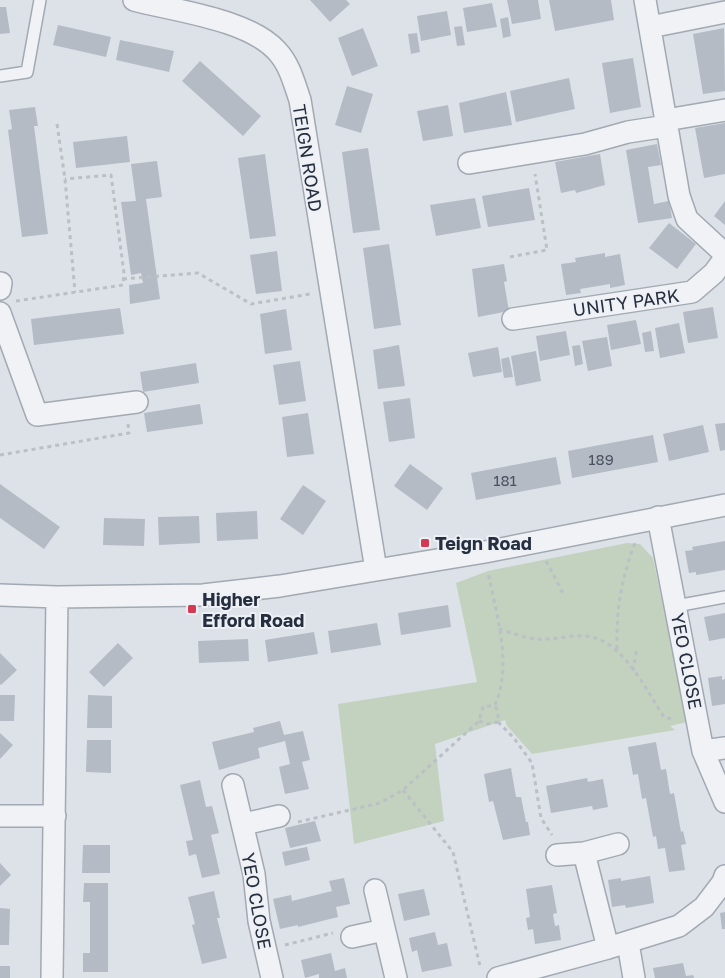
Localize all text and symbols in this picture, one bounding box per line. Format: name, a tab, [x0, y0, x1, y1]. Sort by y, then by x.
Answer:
street label: TEIGN ROAD	[289, 103, 327, 213]
street label: UNITY PARK	[571, 284, 681, 320]
house number: 189	[588, 450, 614, 468]
house number: 181	[493, 471, 517, 489]
place label: Teign Road	[435, 532, 532, 554]
marker: Teign Road	[419, 537, 431, 549]
place label: Higher Efford Road	[202, 588, 304, 631]
marker: Higher Efford Road	[186, 603, 198, 615]
street label: YEO CLOSE	[667, 611, 707, 711]
street label: YEO CLOSE	[238, 851, 276, 951]

